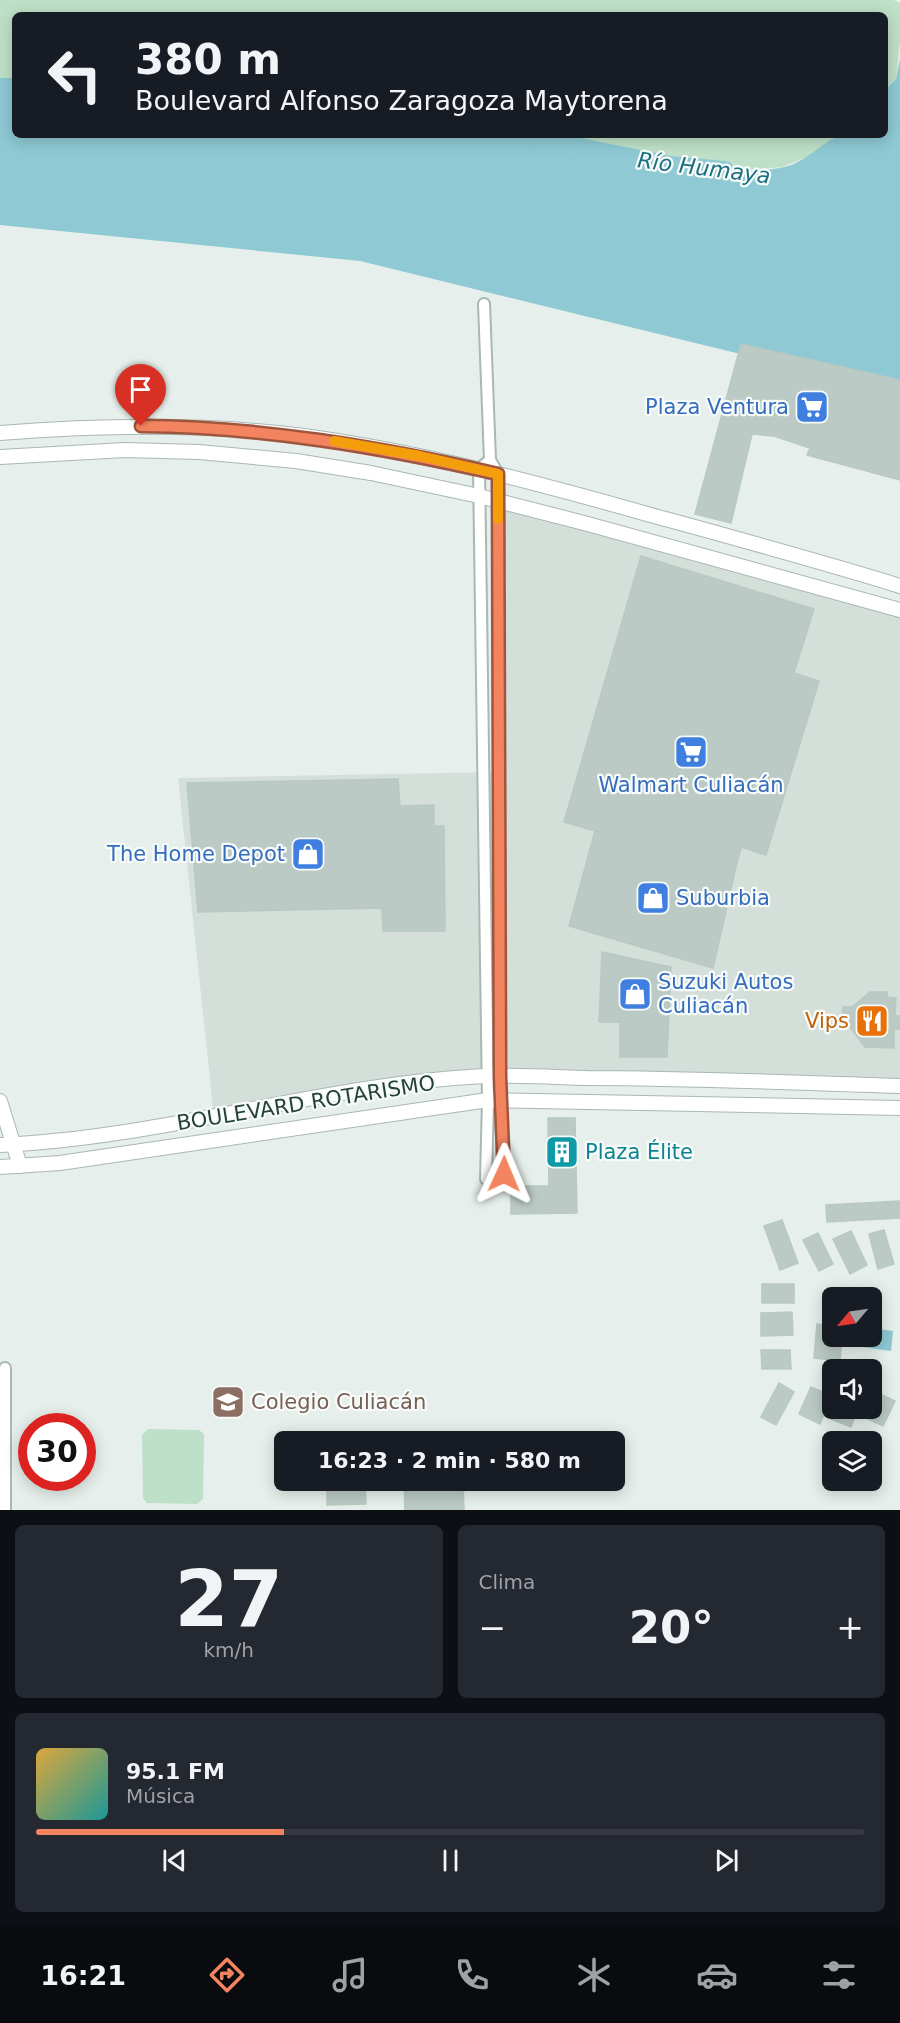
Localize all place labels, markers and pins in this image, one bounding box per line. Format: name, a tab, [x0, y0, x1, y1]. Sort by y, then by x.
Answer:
pin	[115, 364, 166, 426]
supermarket icon: Plaza Ventura	[794, 389, 830, 425]
place label: Plaza Ventura	[645, 395, 789, 419]
supermarket icon: Walmart Culiacán	[673, 734, 709, 770]
place label: Walmart Culiacán	[598, 773, 784, 797]
shop icon: The Home Depot	[290, 836, 326, 872]
place label: The Home Depot	[106, 842, 285, 866]
shop icon: Suburbia	[635, 880, 671, 916]
place label: Suburbia	[676, 886, 770, 910]
place label: Suzuki Autos Culiacán	[658, 970, 793, 1018]
shop icon: Suzuki Autos Culiacán	[617, 976, 653, 1012]
restaurant icon: Vips	[854, 1003, 890, 1039]
place label: Vips	[805, 1009, 849, 1033]
building icon: Plaza Élite	[544, 1134, 580, 1170]
place label: Plaza Élite	[585, 1139, 693, 1164]
school or university icon: Colegio Culiacán	[210, 1384, 246, 1420]
place label: Colegio Culiacán	[251, 1390, 426, 1414]

